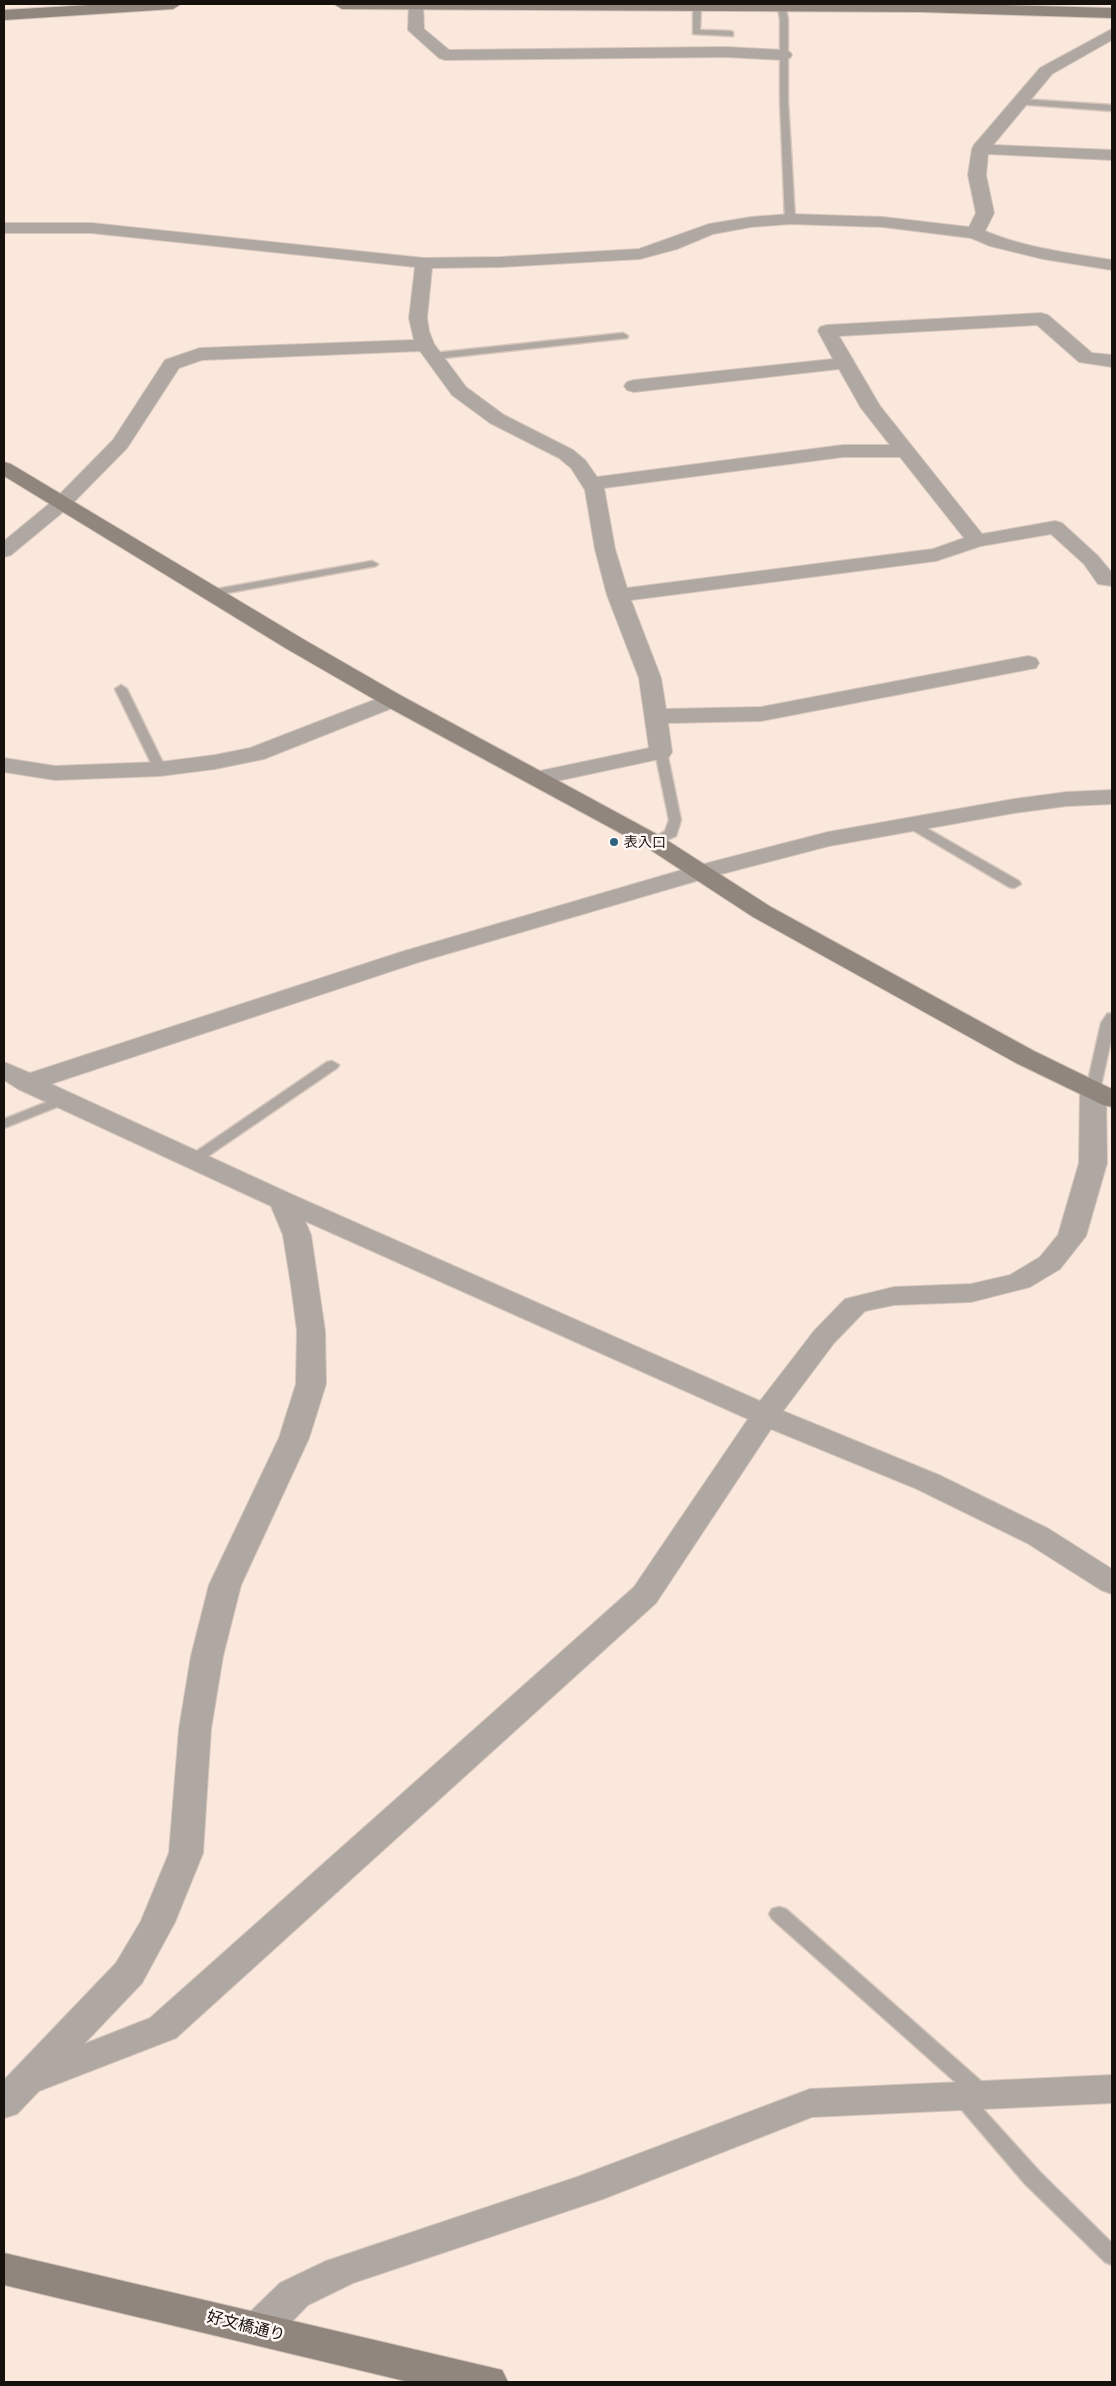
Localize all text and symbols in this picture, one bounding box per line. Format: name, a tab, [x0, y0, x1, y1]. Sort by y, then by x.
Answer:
place label: 表入口	[624, 834, 666, 850]
marker: 表入口	[608, 836, 620, 848]
street label: 好文橋通り	[205, 2307, 287, 2345]

